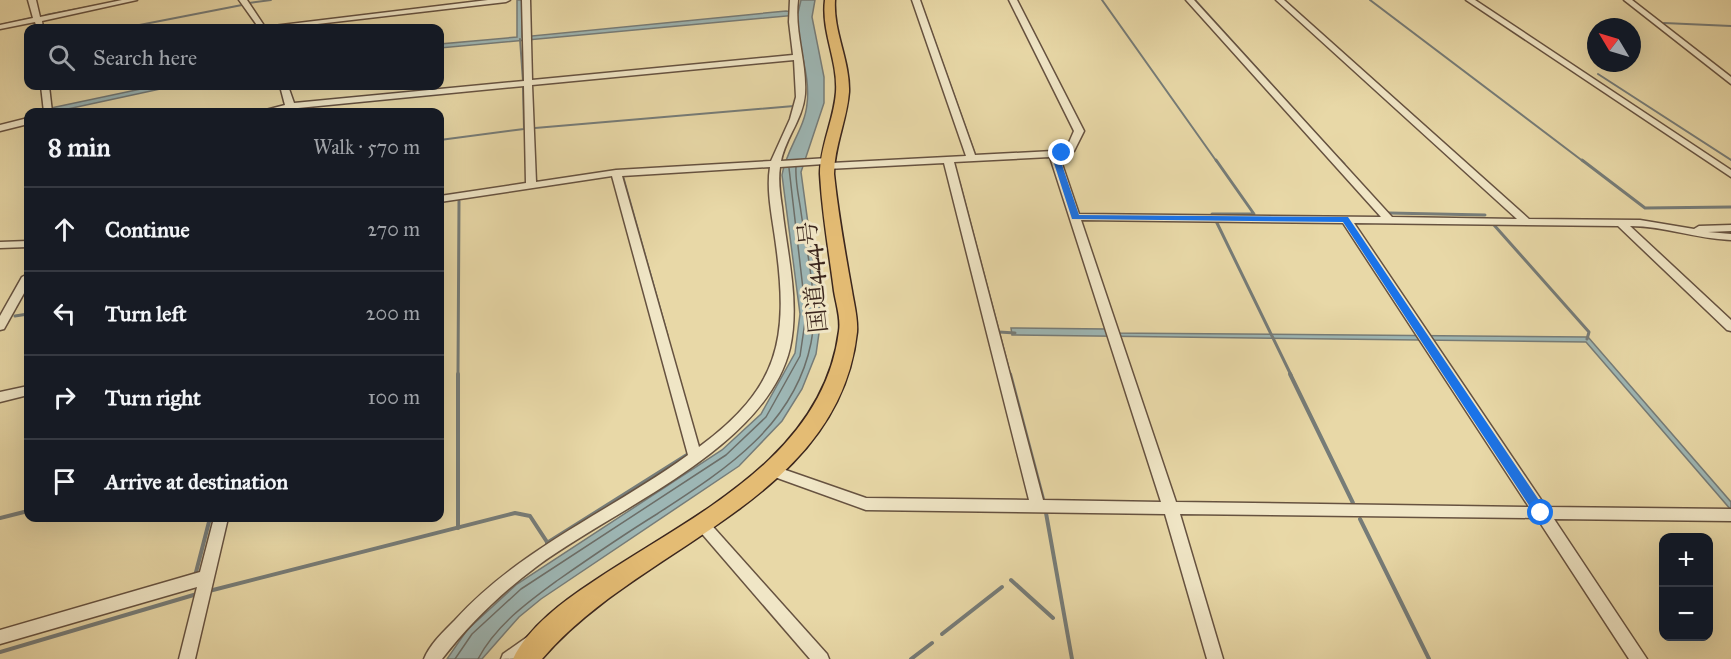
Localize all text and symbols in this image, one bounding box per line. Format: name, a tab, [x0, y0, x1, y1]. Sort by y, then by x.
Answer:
north arrow	[1587, 18, 1641, 72]
search box	[24, 24, 444, 90]
icon: search	[45, 41, 78, 74]
text: Search here	[93, 44, 197, 71]
text: 8 min	[48, 131, 111, 163]
text: Walk · 570 m	[313, 135, 420, 159]
route end	[1048, 139, 1074, 165]
icon: ahead	[48, 213, 81, 246]
text: Continue	[105, 216, 190, 243]
text: 270 m	[367, 217, 420, 241]
street label: 国道444号	[792, 220, 834, 334]
icon: left	[48, 297, 81, 330]
text: Turn left	[105, 300, 187, 327]
text: 200 m	[366, 301, 420, 325]
icon: right	[48, 381, 81, 414]
text: Turn right	[105, 384, 201, 411]
text: 100 m	[368, 385, 420, 409]
icon: arrive	[48, 465, 81, 498]
text: Arrive at destination	[105, 468, 288, 495]
route start	[1527, 499, 1553, 525]
map controls	[1659, 533, 1713, 641]
button: +	[1659, 533, 1713, 587]
button: −	[1659, 587, 1713, 641]

